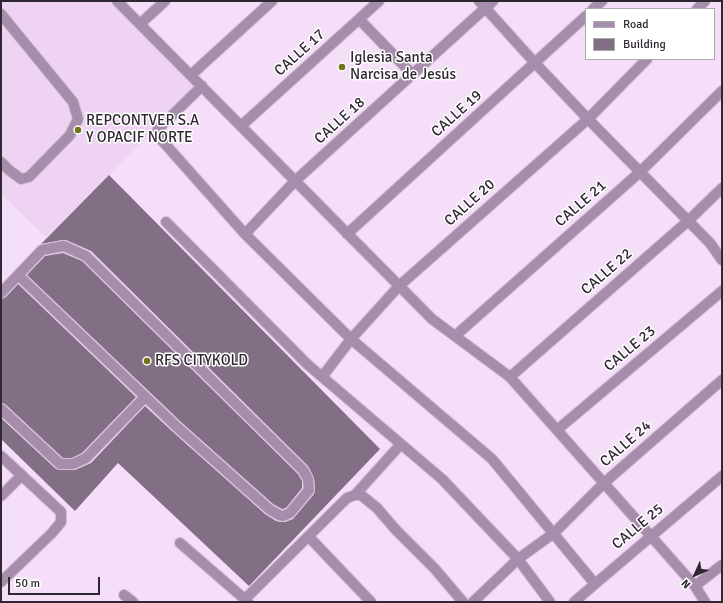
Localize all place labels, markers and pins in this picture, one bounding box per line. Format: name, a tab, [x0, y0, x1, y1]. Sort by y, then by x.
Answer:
place label: Iglesia Santa Narcisa de Jesús	[350, 49, 456, 84]
marker: Iglesia Santa Narcisa de Jesús	[337, 62, 347, 72]
place label: REPCONTVER S.A Y OPACIF NORTE	[86, 112, 199, 147]
marker: REPCONTVER S.A Y OPACIF NORTE	[73, 125, 83, 135]
place label: RFS CITYKOLD	[155, 352, 248, 370]
marker: RFS CITYKOLD	[142, 356, 152, 366]

